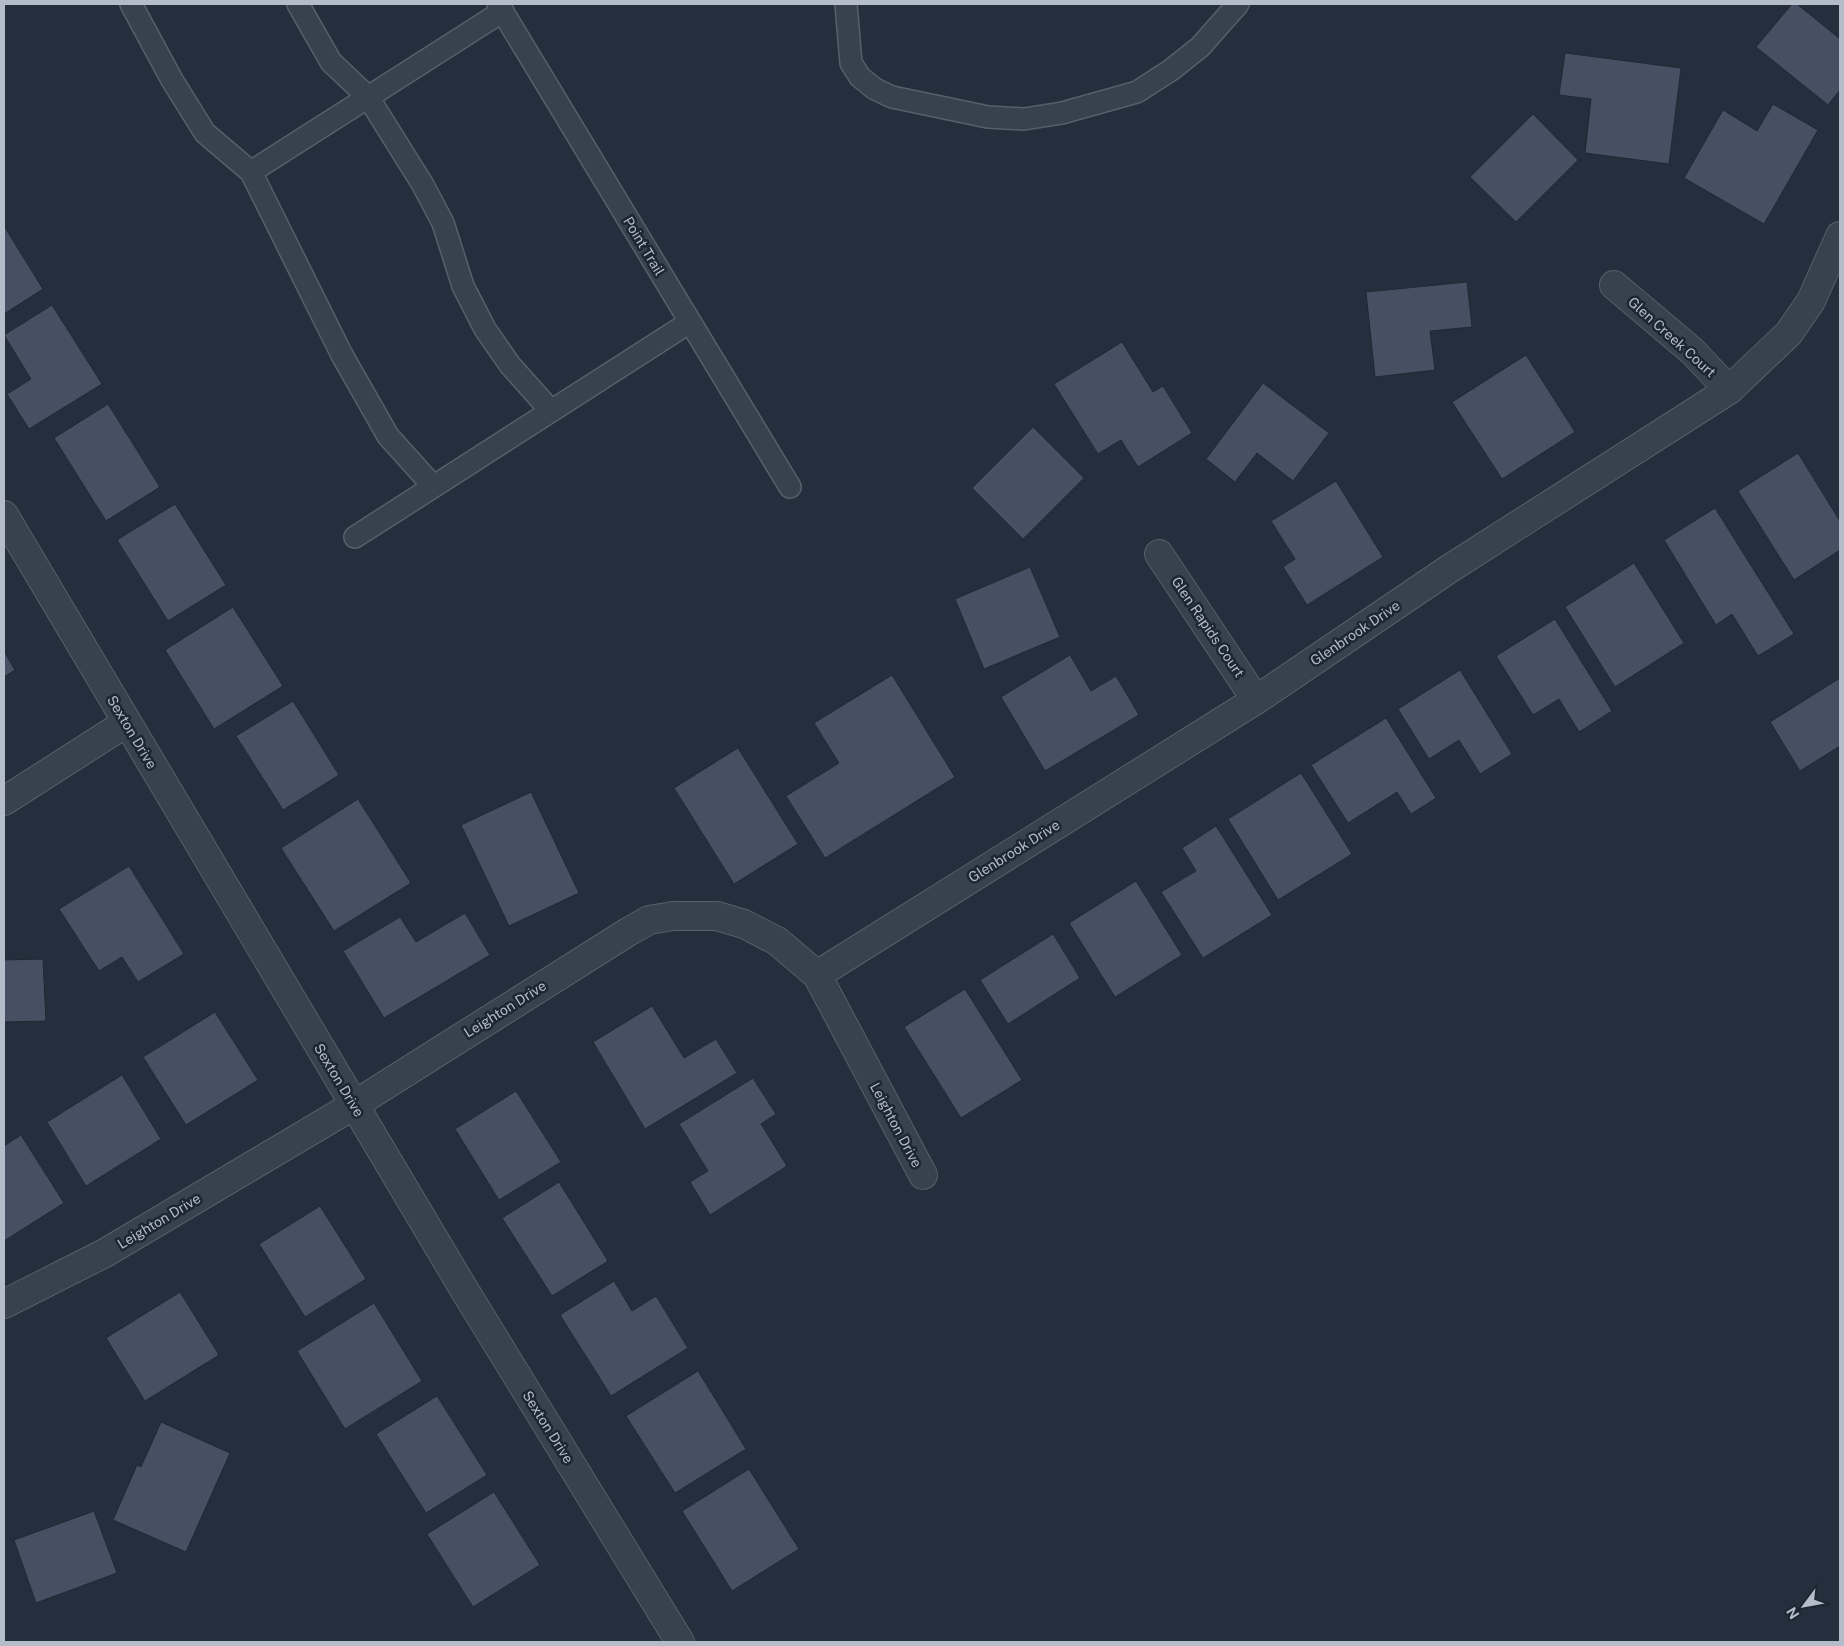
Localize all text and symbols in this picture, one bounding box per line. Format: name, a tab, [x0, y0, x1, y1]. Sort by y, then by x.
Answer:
street label: Point Trail	[620, 214, 668, 278]
street label: Glen Creek Court	[1625, 294, 1719, 380]
street label: Glen Rapids Court	[1168, 574, 1248, 680]
street label: Glenbrook Drive	[1307, 597, 1403, 669]
street label: Sexton Drive	[104, 692, 160, 772]
street label: Glenbrook Drive	[965, 816, 1063, 885]
street label: Leighton Drive	[461, 977, 549, 1041]
street label: Sexton Drive	[311, 1040, 367, 1120]
street label: Leighton Drive	[867, 1080, 925, 1170]
street label: Leighton Drive	[115, 1190, 203, 1252]
street label: Sexton Drive	[519, 1388, 577, 1466]
north arrow	[1779, 1581, 1829, 1631]
text: N	[1783, 1604, 1803, 1622]

